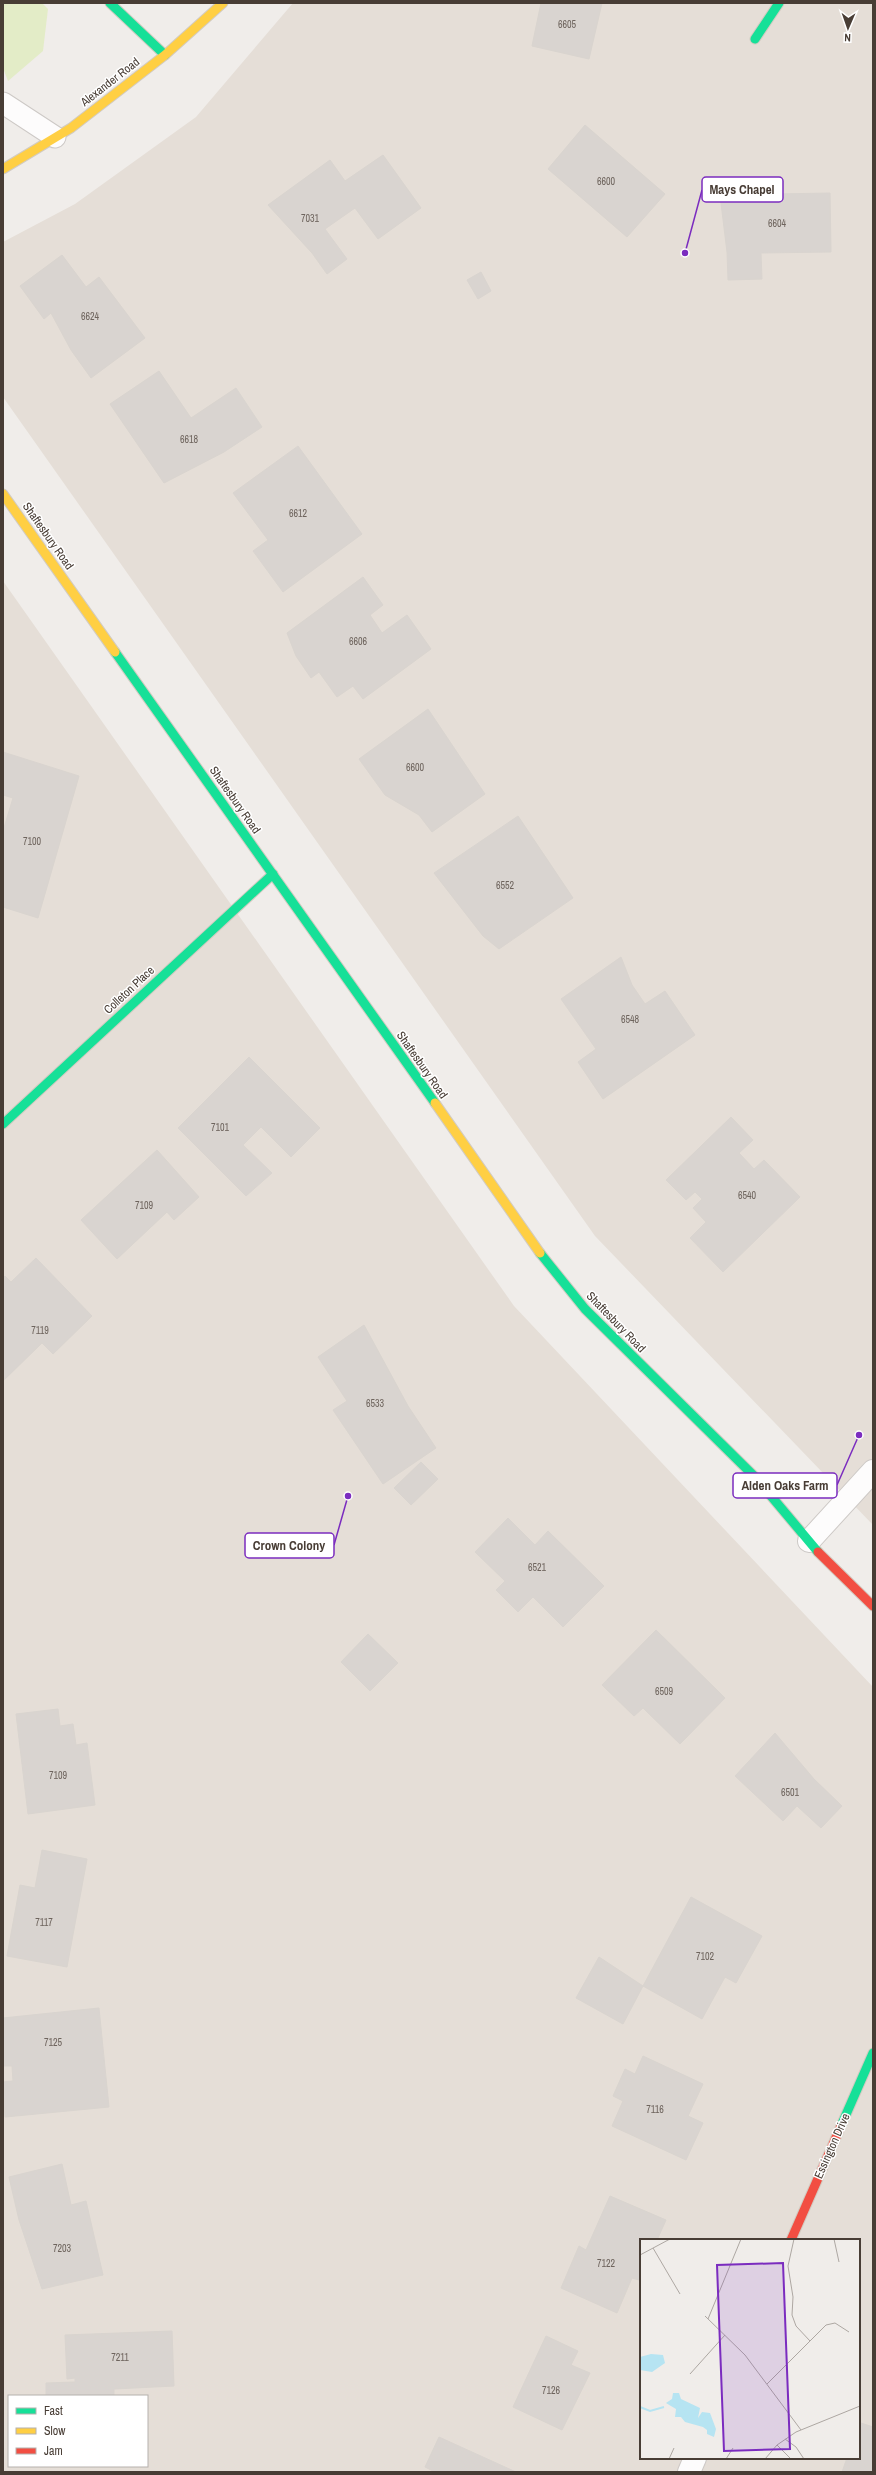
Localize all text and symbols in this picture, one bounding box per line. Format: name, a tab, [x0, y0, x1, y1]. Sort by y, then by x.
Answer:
north arrow	[828, 8, 868, 48]
house number: 6605	[558, 18, 577, 31]
text: N	[844, 31, 851, 45]
street label: Alexander Road	[76, 54, 143, 111]
house number: 6600	[597, 175, 616, 188]
callout: Mays Chapel	[702, 177, 783, 202]
text: Mays Chapel	[709, 181, 775, 198]
house number: 7031	[301, 212, 320, 225]
house number: 6604	[768, 217, 787, 230]
house number: 6624	[81, 310, 100, 323]
house number: 6618	[180, 433, 199, 446]
street label: Shaftesbury Road	[19, 499, 77, 573]
house number: 6612	[289, 507, 308, 520]
house number: 6606	[349, 635, 368, 648]
house number: 6600	[406, 761, 425, 774]
street label: Shaftesbury Road	[206, 763, 264, 837]
house number: 7100	[23, 835, 42, 848]
house number: 6552	[496, 879, 515, 892]
street label: Colleton Place	[100, 963, 158, 1017]
house number: 6548	[621, 1013, 640, 1026]
street label: Shaftesbury Road	[393, 1028, 451, 1102]
house number: 7101	[211, 1121, 230, 1134]
house number: 6540	[738, 1189, 757, 1202]
house number: 7109	[135, 1199, 154, 1212]
street label: Shaftesbury Road	[583, 1288, 649, 1356]
house number: 7119	[31, 1324, 49, 1337]
house number: 6533	[366, 1397, 385, 1410]
callout: Alden Oaks Farm	[733, 1473, 837, 1498]
text: Alden Oaks Farm	[741, 1477, 829, 1494]
callout: Crown Colony	[245, 1533, 334, 1558]
text: Crown Colony	[253, 1537, 325, 1554]
house number: 6521	[528, 1561, 547, 1574]
house number: 6509	[655, 1685, 674, 1698]
house number: 7109	[49, 1769, 68, 1782]
house number: 6501	[781, 1786, 800, 1799]
house number: 7117	[35, 1916, 53, 1929]
house number: 7102	[696, 1950, 715, 1963]
house number: 7125	[44, 2036, 63, 2049]
house number: 7116	[646, 2103, 664, 2116]
street label: Essington Drive	[810, 2111, 854, 2181]
inset map	[640, 2239, 860, 2459]
house number: 7203	[53, 2242, 72, 2255]
house number: 7122	[597, 2257, 616, 2270]
house number: 7211	[111, 2351, 129, 2364]
house number: 7126	[542, 2384, 561, 2397]
legend	[8, 2395, 148, 2467]
text: Fast	[44, 2403, 63, 2419]
text: Slow	[44, 2423, 66, 2439]
text: Jam	[44, 2443, 63, 2459]

